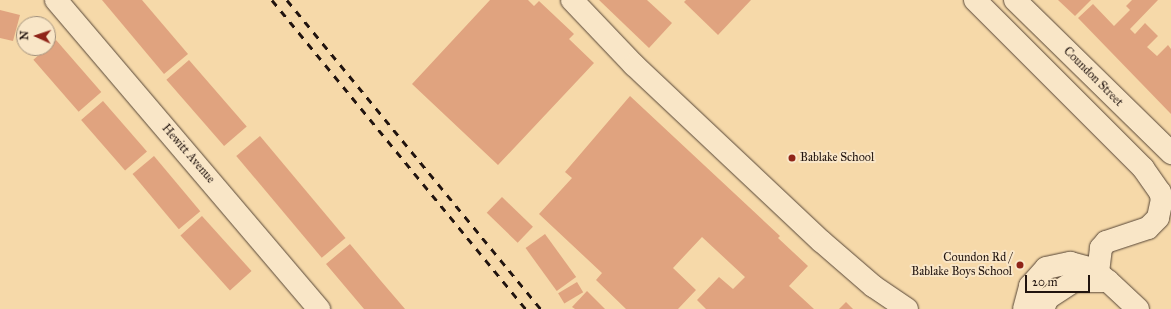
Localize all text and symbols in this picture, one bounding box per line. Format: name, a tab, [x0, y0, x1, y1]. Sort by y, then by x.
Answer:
north arrow	[16, 16, 56, 56]
text: N	[18, 30, 31, 40]
street label: Coundon Street	[1060, 44, 1126, 110]
street label: Hewitt Avenue	[158, 122, 218, 186]
place label: Bablake School	[800, 151, 874, 165]
marker: Bablake School	[787, 153, 797, 163]
place label: Coundon Rd / Bablake Boys School	[911, 251, 1012, 279]
marker: Coundon Rd / Bablake Boys School	[1015, 260, 1025, 270]
scale bar	[1027, 267, 1092, 293]
text: 20 m	[1032, 275, 1058, 289]

